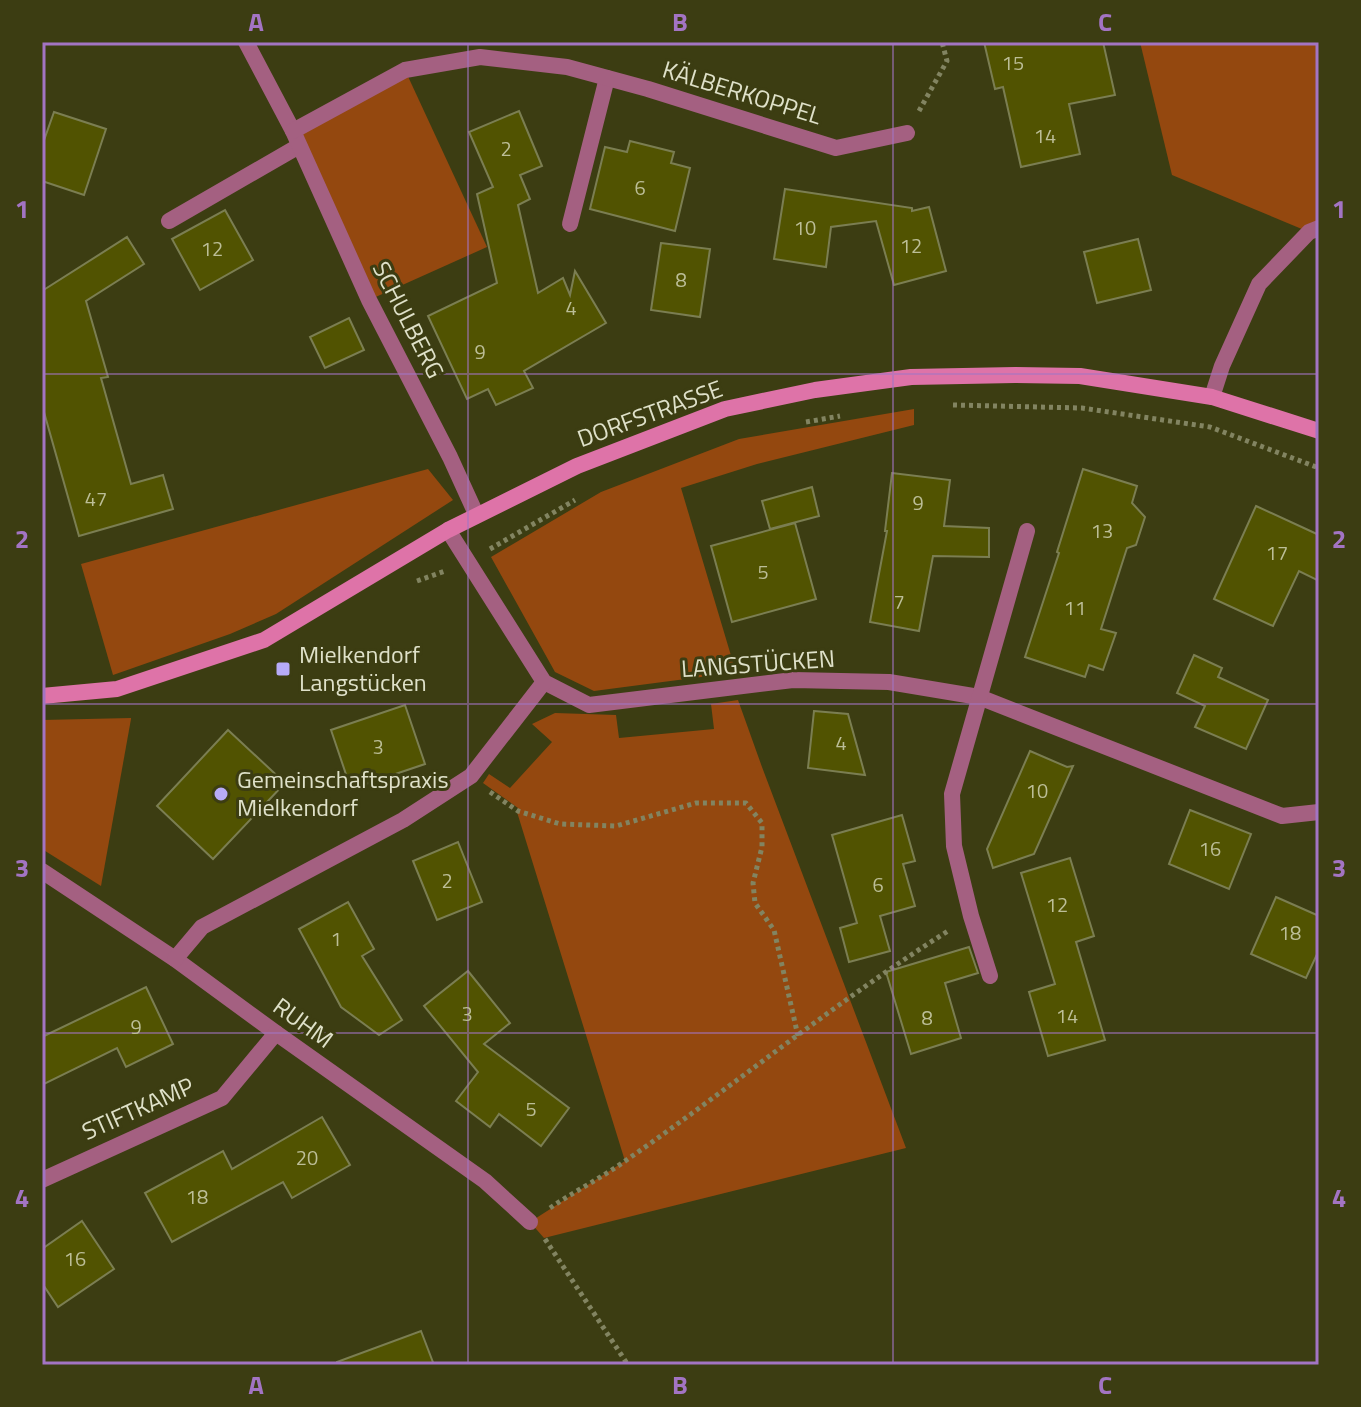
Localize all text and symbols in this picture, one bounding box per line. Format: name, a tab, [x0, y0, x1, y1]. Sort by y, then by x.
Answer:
text: A	[248, 2, 264, 41]
text: B	[672, 2, 688, 41]
text: C	[1098, 2, 1112, 41]
house number: 15	[1002, 47, 1024, 78]
street label: KÄLBERKOPPEL	[658, 51, 827, 133]
house number: 14	[1034, 120, 1056, 151]
house number: 2	[500, 133, 512, 164]
house number: 6	[634, 172, 646, 203]
text: 1	[15, 189, 29, 228]
text: 1	[1332, 189, 1346, 228]
house number: 10	[794, 212, 816, 243]
house number: 12	[900, 230, 922, 261]
house number: 12	[201, 233, 223, 264]
street label: SCHULBERG	[364, 255, 454, 384]
house number: 8	[675, 264, 687, 295]
house number: 4	[565, 292, 577, 323]
house number: 9	[474, 336, 486, 367]
street label: DORFSTRASSE	[572, 370, 727, 456]
house number: 47	[85, 483, 107, 514]
house number: 9	[912, 487, 924, 518]
house number: 13	[1091, 515, 1113, 546]
text: 2	[15, 519, 29, 558]
text: 2	[1332, 519, 1346, 558]
house number: 17	[1266, 537, 1288, 568]
house number: 5	[757, 556, 769, 587]
house number: 7	[893, 586, 905, 617]
house number: 11	[1064, 592, 1086, 623]
place label: Mielkendorf Langstücken	[299, 636, 427, 700]
street label: LANGSTÜCKEN	[680, 640, 836, 686]
marker: Mielkendorf Langstücken	[274, 660, 292, 678]
house number: 4	[835, 727, 847, 758]
house number: 3	[372, 731, 384, 762]
place label: Gemeinschaftspraxis Mielkendorf	[237, 761, 449, 825]
house number: 10	[1026, 775, 1048, 806]
marker: Gemeinschaftspraxis Mielkendorf	[212, 785, 230, 803]
house number: 16	[1199, 833, 1221, 864]
text: 3	[15, 848, 29, 887]
text: 3	[1332, 848, 1346, 887]
house number: 2	[441, 865, 453, 896]
house number: 6	[872, 869, 884, 900]
house number: 12	[1046, 889, 1068, 920]
house number: 18	[1279, 917, 1301, 948]
house number: 1	[330, 923, 342, 954]
street label: RUHM	[266, 988, 341, 1056]
house number: 3	[461, 998, 473, 1029]
house number: 14	[1056, 1000, 1078, 1031]
house number: 8	[921, 1002, 933, 1033]
house number: 9	[130, 1011, 142, 1042]
street label: STIFTKAMP	[76, 1067, 199, 1149]
house number: 5	[525, 1093, 537, 1124]
house number: 20	[296, 1142, 318, 1173]
text: 4	[15, 1178, 29, 1217]
text: 4	[1332, 1178, 1346, 1217]
house number: 18	[186, 1181, 208, 1212]
house number: 16	[64, 1243, 86, 1274]
text: A	[248, 1365, 264, 1404]
text: B	[672, 1365, 688, 1404]
text: C	[1098, 1365, 1112, 1404]

